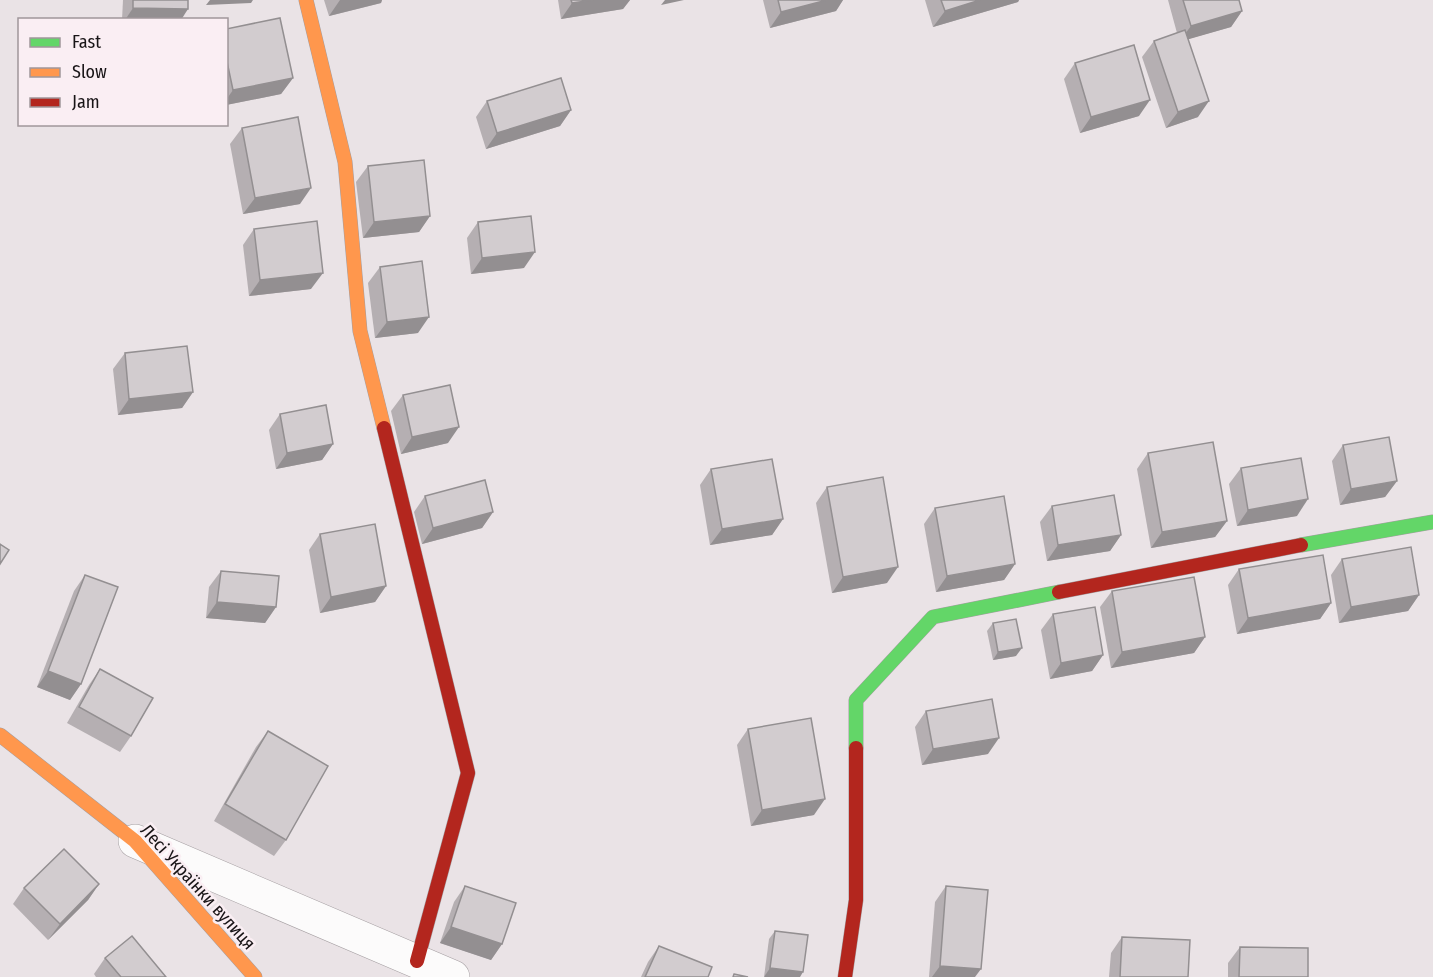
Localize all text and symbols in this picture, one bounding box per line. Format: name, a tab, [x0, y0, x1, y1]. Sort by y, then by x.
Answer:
legend	[18, 18, 228, 126]
text: Fast	[72, 31, 101, 53]
text: Slow	[72, 61, 107, 83]
text: Jam	[72, 91, 100, 113]
street label: Лесі Українки вулиця	[136, 820, 260, 954]

